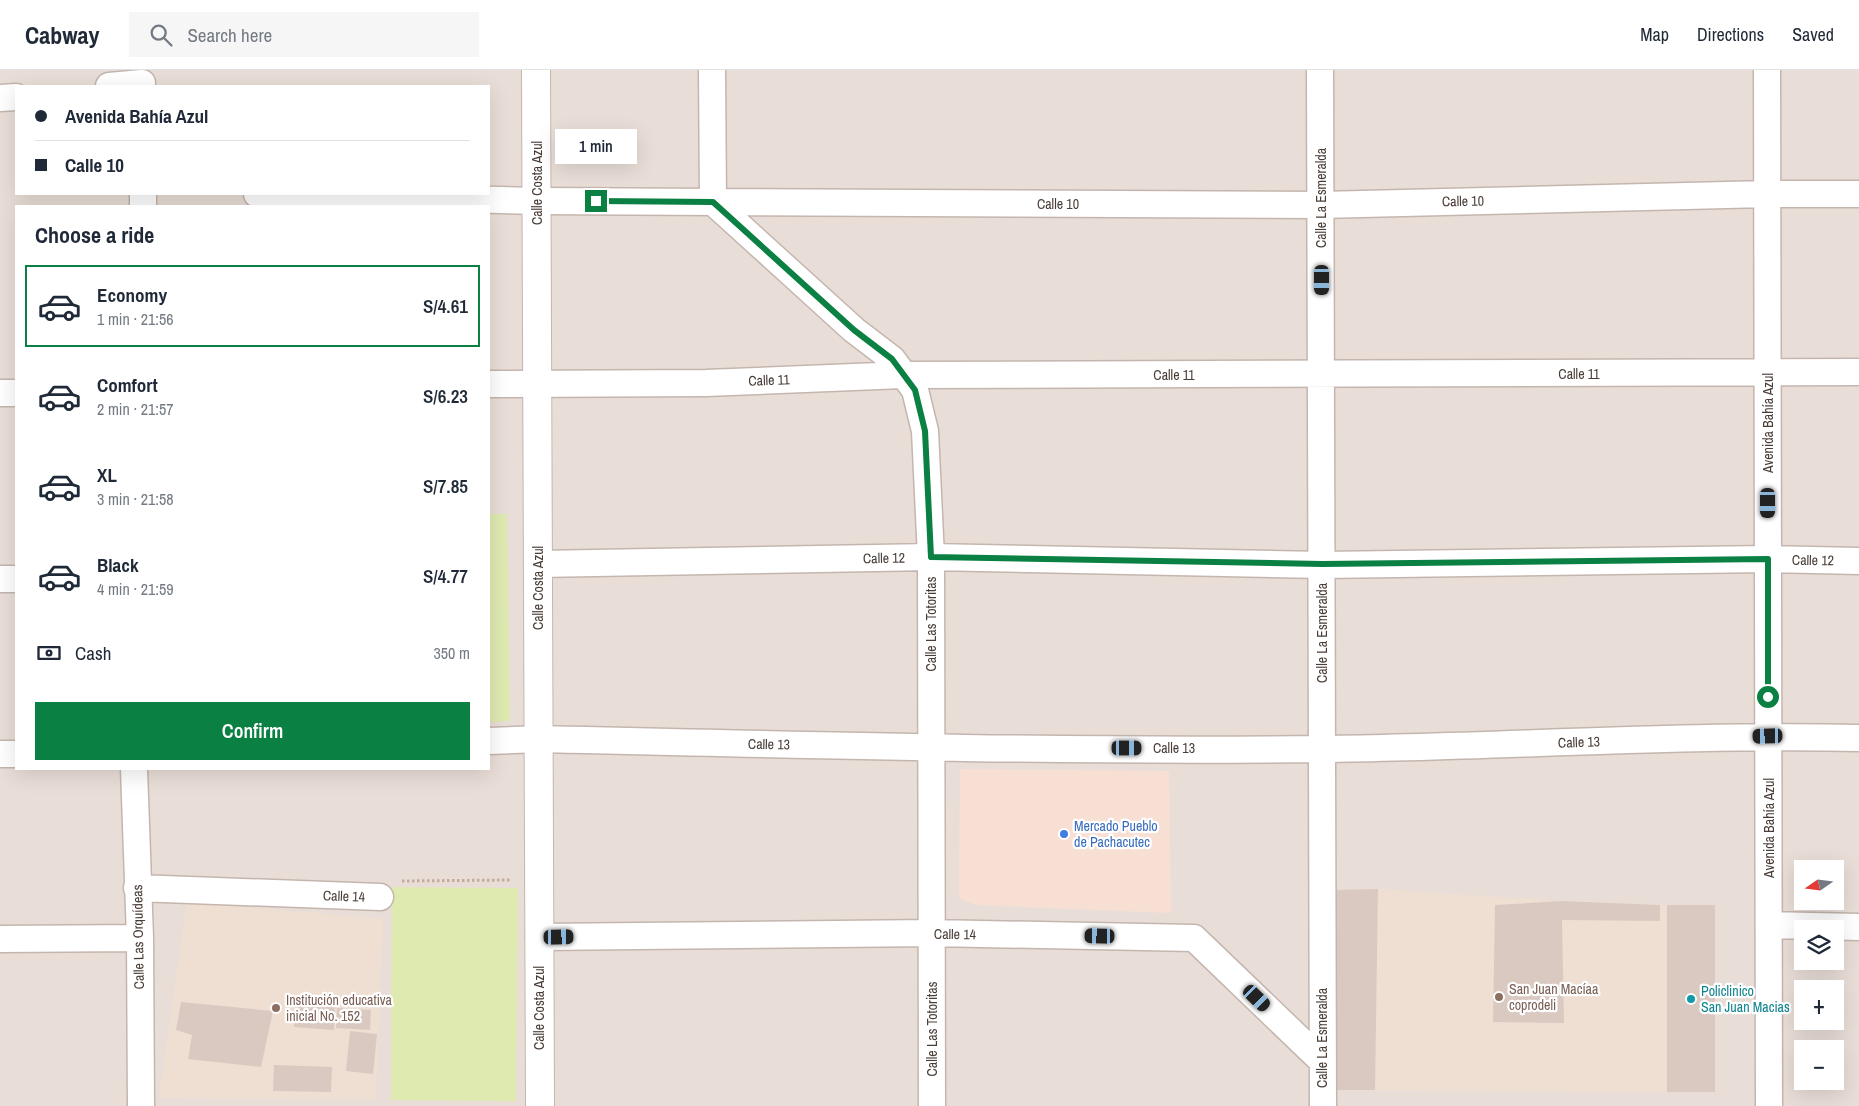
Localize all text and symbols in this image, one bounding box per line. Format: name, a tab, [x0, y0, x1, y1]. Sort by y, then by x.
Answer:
search box	[129, 12, 479, 57]
text: Cabway	[25, 19, 99, 51]
icon: search	[147, 21, 175, 49]
text: Search here	[187, 22, 272, 48]
text: Map	[1640, 22, 1669, 47]
text: Directions	[1697, 22, 1764, 47]
text: Saved	[1792, 22, 1834, 47]
text: Avenida Bahía Azul	[65, 103, 208, 129]
callout: 1 min	[555, 128, 637, 164]
text: 1 min	[579, 135, 613, 157]
street label: Calle Costa Azul	[528, 141, 546, 225]
street label: Calle La Esmeralda	[1312, 147, 1330, 248]
text: Calle 10	[65, 152, 124, 178]
route end	[585, 190, 607, 212]
street label: Calle 10	[1442, 192, 1484, 210]
street label: Calle 10	[1037, 195, 1079, 213]
text: Choose a ride	[35, 220, 154, 250]
car	[1314, 265, 1329, 295]
text: Economy	[97, 282, 167, 308]
icon: car	[37, 284, 82, 329]
text: S/4.61	[423, 293, 468, 319]
text: 1 min · 21:56	[97, 308, 174, 330]
street label: Calle 11	[1558, 365, 1600, 383]
street label: Calle 11	[1153, 366, 1195, 384]
street label: Calle 11	[748, 370, 791, 390]
text: Comfort	[97, 372, 158, 398]
street label: Avenida Bahía Azul	[1759, 373, 1777, 474]
icon: car	[37, 374, 82, 419]
text: S/6.23	[423, 383, 468, 409]
text: 2 min · 21:57	[97, 398, 174, 420]
text: XL	[97, 462, 117, 488]
icon: car	[37, 464, 82, 509]
text: S/7.85	[423, 473, 468, 499]
text: 3 min · 21:58	[97, 488, 174, 510]
car	[1760, 488, 1775, 518]
street label: Calle Costa Azul	[529, 546, 547, 630]
street label: Calle 12	[863, 549, 905, 567]
street label: Calle 12	[1792, 551, 1834, 569]
text: Black	[97, 552, 139, 578]
icon: car	[37, 554, 82, 599]
text: S/4.77	[423, 563, 468, 589]
street label: Calle Las Totoritas	[922, 576, 940, 671]
text: 4 min · 21:59	[97, 578, 174, 600]
street label: Calle La Esmeralda	[1313, 582, 1331, 683]
icon: cash	[35, 639, 63, 667]
text: Cash	[75, 640, 111, 666]
text: 350 m	[434, 642, 470, 664]
route start	[1757, 686, 1779, 708]
button: Confirm	[35, 702, 470, 760]
car	[1752, 728, 1783, 744]
street label: Calle 13	[1558, 732, 1600, 752]
street label: Calle 13	[748, 735, 790, 753]
street label: Calle 13	[1153, 739, 1195, 757]
car	[1112, 741, 1142, 756]
street label: Avenida Bahía Azul	[1760, 778, 1778, 879]
place label: Mercado Pueblo de Pachacutec	[1074, 817, 1158, 851]
marker: Mercado Pueblo de Pachacutec	[1058, 828, 1070, 840]
north arrow	[1794, 860, 1844, 910]
map controls	[1794, 860, 1844, 1090]
street label: Calle Las Orquídeas	[128, 884, 148, 989]
street label: Calle 14	[323, 886, 366, 906]
button: layers	[1794, 920, 1844, 970]
street label: Calle 14	[934, 925, 977, 943]
car	[1084, 928, 1115, 944]
car	[543, 929, 574, 945]
street label: Calle Costa Azul	[530, 966, 548, 1050]
place label: San Juan Macíaa coprodeli	[1509, 980, 1599, 1014]
button: +	[1794, 980, 1844, 1030]
street label: Calle Las Totoritas	[923, 981, 941, 1076]
car	[1241, 982, 1273, 1014]
place label: Policlinico San Juan Macias	[1701, 982, 1790, 1016]
street label: Calle La Esmeralda	[1313, 987, 1331, 1088]
place label: Institución educativa inicial No. 152	[286, 991, 393, 1025]
marker: San Juan Macíaa coprodeli	[1493, 991, 1505, 1003]
marker: Policlinico San Juan Macias	[1685, 993, 1697, 1005]
marker: Institución educativa inicial No. 152	[270, 1002, 282, 1014]
button: −	[1794, 1040, 1844, 1090]

